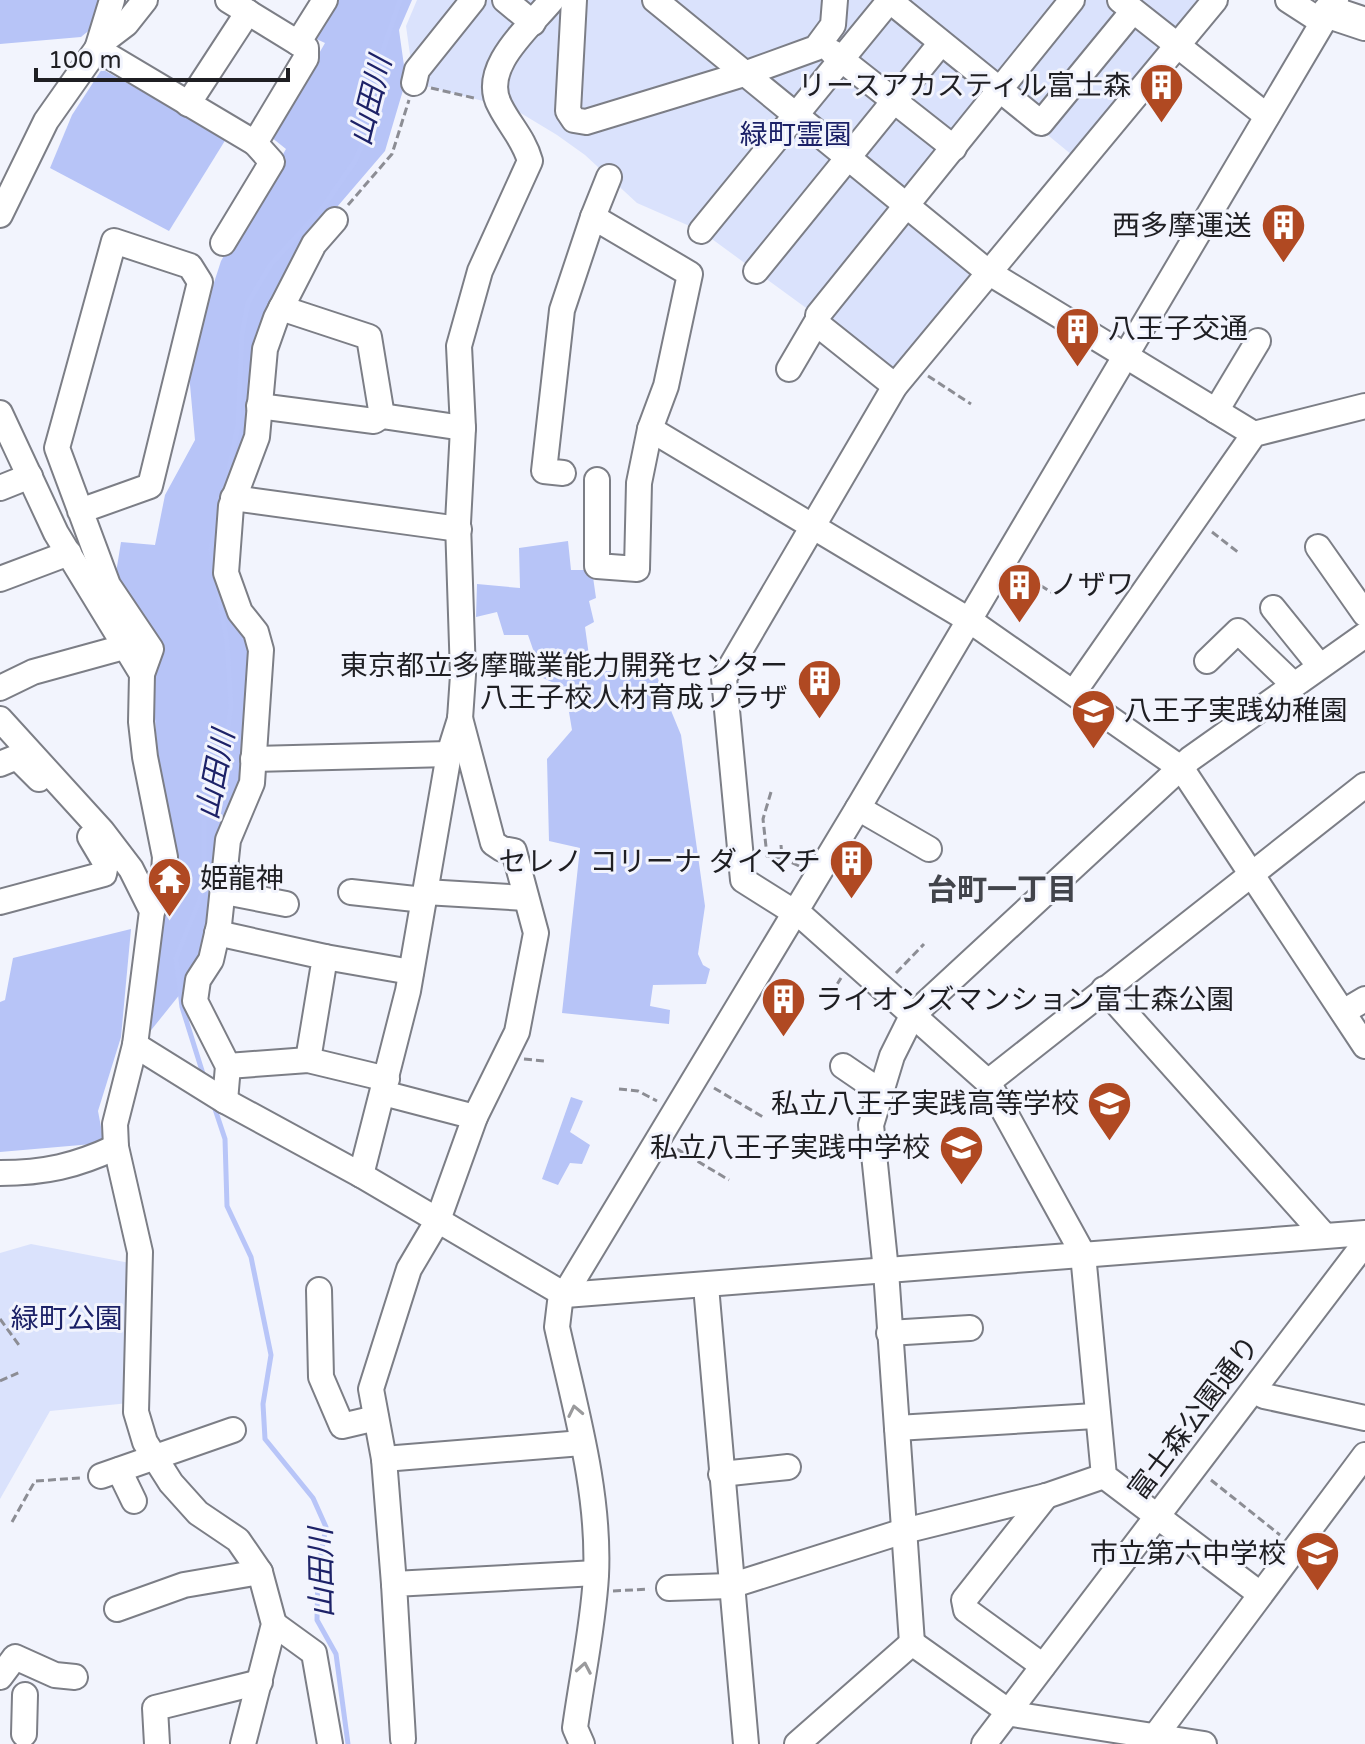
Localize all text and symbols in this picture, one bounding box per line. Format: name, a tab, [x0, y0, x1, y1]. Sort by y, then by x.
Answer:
scale bar	[36, 32, 288, 82]
text: 100 m	[48, 46, 122, 75]
water label: 山田川	[342, 50, 401, 149]
building icon: リースアカスティル富士森	[1138, 62, 1186, 125]
place label: リースアカスティル富士森	[798, 69, 1131, 103]
park label: 緑町霊園	[740, 118, 852, 152]
building icon: 西多摩運送	[1259, 202, 1307, 265]
place label: 西多摩運送	[1112, 209, 1252, 243]
building icon: 八王子交通	[1053, 305, 1101, 368]
place label: 八王子交通	[1108, 312, 1248, 346]
building icon: ノザワ	[995, 561, 1043, 624]
place label: ノザワ	[1050, 568, 1134, 602]
place label: 東京都立多摩職業能力開発センター 八王子校人材育成プラザ	[340, 649, 788, 715]
building icon: 東京都立多摩職業能力開発センター 八王子校人材育成プラザ	[795, 658, 843, 721]
school or university icon: 八王子実践幼稚園	[1069, 687, 1117, 750]
place label: 八王子実践幼稚園	[1124, 694, 1348, 728]
water label: 山田川	[189, 724, 243, 823]
building icon: セレノ コリーナ ダイマチ	[828, 838, 876, 901]
place label: セレノ コリーナ ダイマチ	[498, 845, 821, 879]
temple icon: 姫龍神	[145, 855, 193, 918]
place label: 姫龍神	[200, 862, 284, 896]
district label: 台町一丁目	[927, 872, 1077, 909]
building icon: ライオンズマンション富士森公園	[760, 976, 808, 1039]
place label: ライオンズマンション富士森公園	[815, 983, 1234, 1017]
school or university icon: 私立八王子実践高等学校	[1086, 1080, 1134, 1143]
place label: 私立八王子実践高等学校	[771, 1087, 1079, 1121]
school or university icon: 私立八王子実践中学校	[937, 1124, 985, 1187]
place label: 私立八王子実践中学校	[650, 1131, 930, 1165]
park label: 緑町公園	[11, 1302, 123, 1336]
street label: 富士森公園通り	[1121, 1329, 1267, 1507]
one-way arrow	[567, 1405, 584, 1418]
water label: 山田川	[303, 1525, 341, 1618]
school or university icon: 市立第六中学校	[1293, 1530, 1341, 1593]
place label: 市立第六中学校	[1090, 1537, 1286, 1571]
one-way arrow	[575, 1662, 592, 1675]

